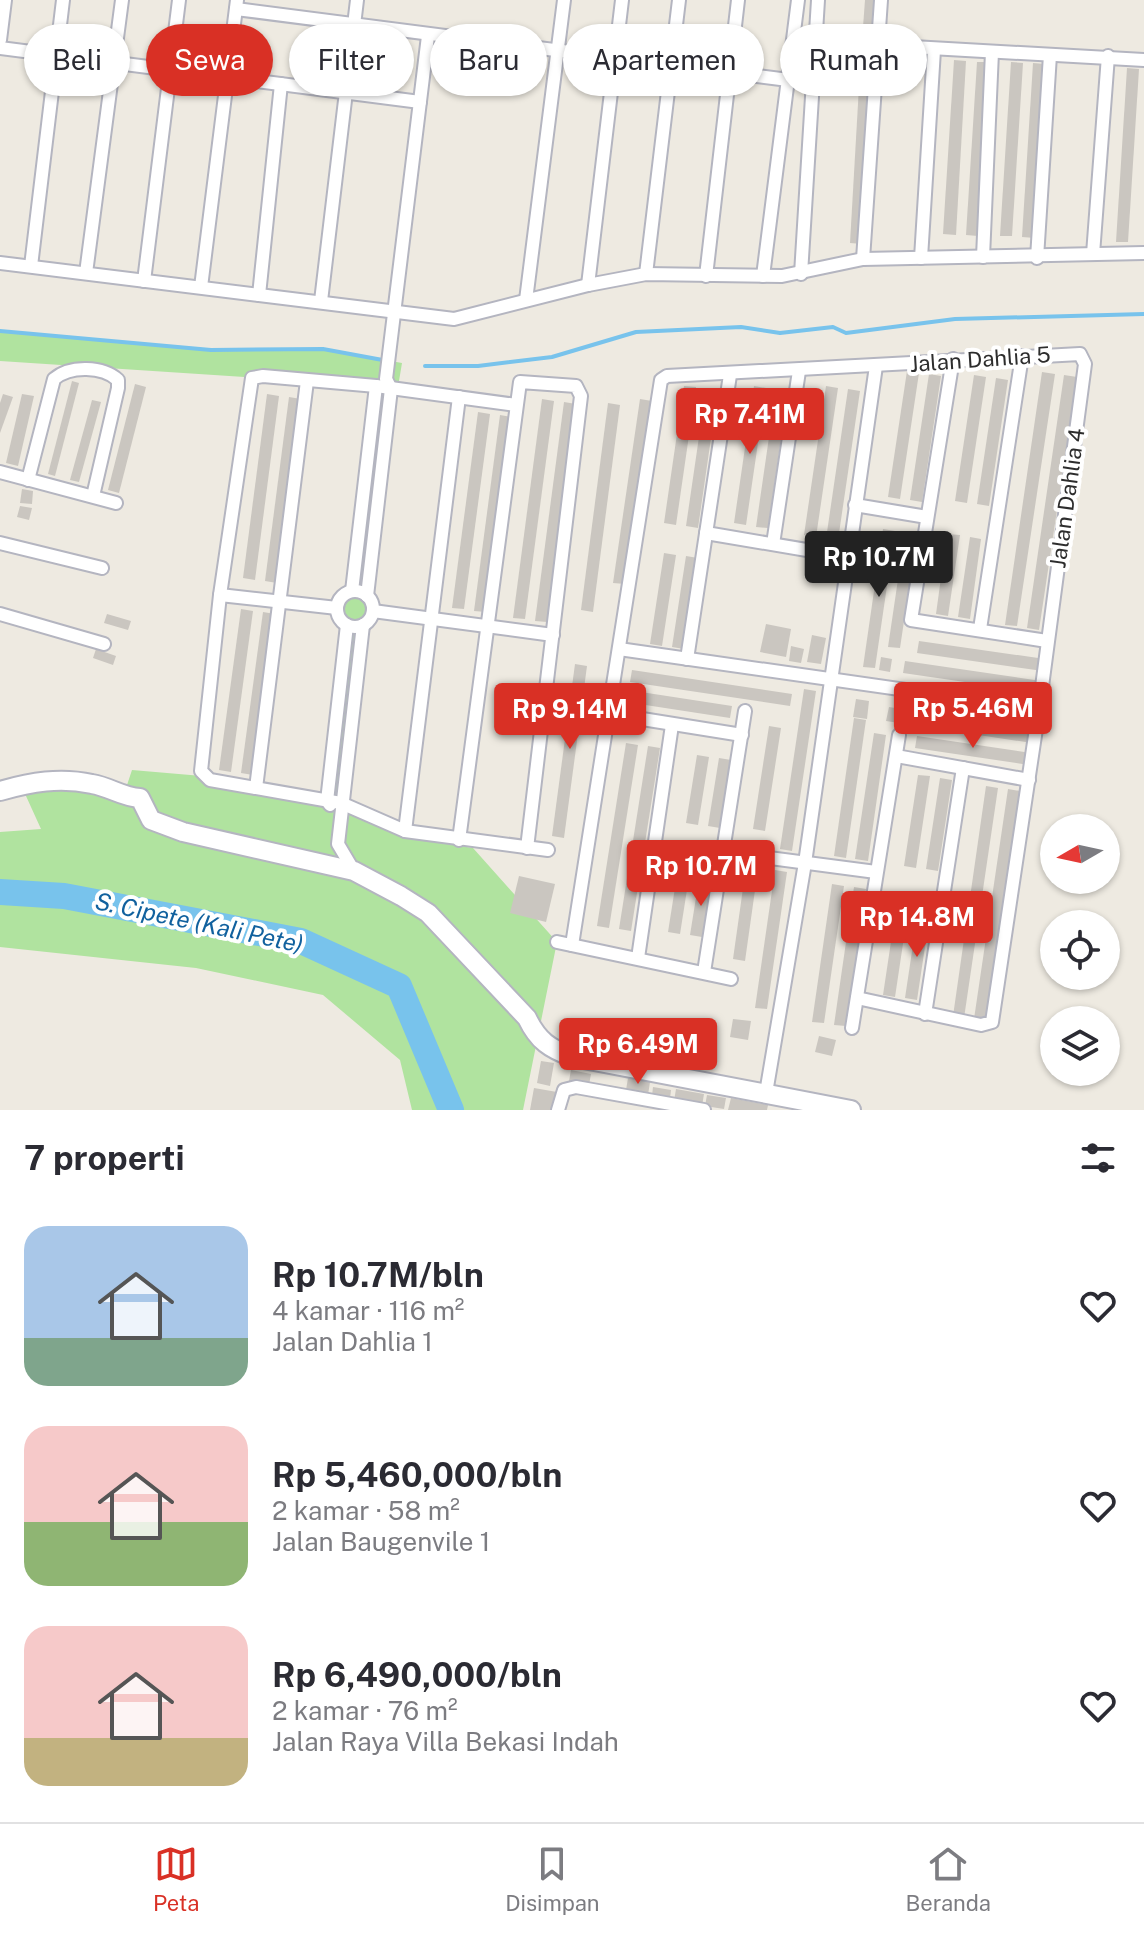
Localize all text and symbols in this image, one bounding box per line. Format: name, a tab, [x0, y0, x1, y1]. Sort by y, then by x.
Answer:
chip: Beli	[24, 24, 130, 96]
chip: Sewa	[146, 24, 273, 96]
chip: Filter	[289, 24, 414, 96]
chip: Baru	[430, 24, 547, 96]
chip: Apartemen	[563, 24, 764, 96]
chip: Rumah	[780, 24, 927, 96]
street label: Jalan Dahlia 5	[909, 341, 1051, 377]
pin: Rp 7.41M	[667, 388, 833, 456]
text: Rp 7.41M	[694, 398, 806, 429]
street label: Jalan Dahlia 4	[1044, 426, 1090, 570]
pin: Rp 10.7M	[796, 531, 962, 599]
text: Rp 10.7M	[823, 541, 935, 572]
pin: Rp 5.46M	[890, 682, 1056, 750]
pin: Rp 9.14M	[487, 683, 653, 751]
text: Rp 5.46M	[912, 692, 1034, 723]
text: Rp 9.14M	[512, 693, 628, 724]
north arrow	[1040, 814, 1120, 894]
map controls	[1040, 814, 1120, 1086]
pin: Rp 10.7M	[618, 840, 784, 908]
text: Rp 10.7M	[645, 850, 757, 881]
water label: S. Cipete (Kali Pete)	[93, 886, 306, 958]
pin: Rp 14.8M	[834, 891, 1000, 959]
text: Rp 14.8M	[859, 901, 975, 932]
button: locate	[1040, 910, 1120, 990]
button: layers	[1040, 1006, 1120, 1086]
pin: Rp 6.49M	[555, 1018, 721, 1086]
text: Rp 6.49M	[577, 1028, 699, 1059]
icon: filters	[1076, 1136, 1120, 1180]
text: 7 properti	[24, 1138, 184, 1178]
text: Rp 10.7M/bln	[272, 1255, 484, 1295]
icon: home	[88, 1258, 184, 1354]
icon: heart	[1076, 1284, 1120, 1328]
text: 4 kamar · 116 m²	[272, 1295, 464, 1326]
text: Jalan Dahlia 1	[272, 1326, 433, 1357]
text: Rp 5,460,000/bln	[272, 1455, 562, 1495]
icon: home	[88, 1458, 184, 1554]
icon: heart	[1076, 1484, 1120, 1528]
text: 2 kamar · 58 m²	[272, 1495, 460, 1526]
text: Jalan Baugenvile 1	[272, 1526, 490, 1557]
text: Rp 6,490,000/bln	[272, 1655, 562, 1695]
icon: home	[88, 1658, 184, 1754]
icon: heart	[1076, 1684, 1120, 1728]
text: 2 kamar · 76 m²	[272, 1695, 458, 1726]
text: Jalan Raya Villa Bekasi Indah	[272, 1726, 619, 1757]
tab: Peta	[153, 1842, 199, 1916]
tab: Disimpan	[505, 1842, 600, 1916]
tab: Beranda	[905, 1842, 991, 1916]

